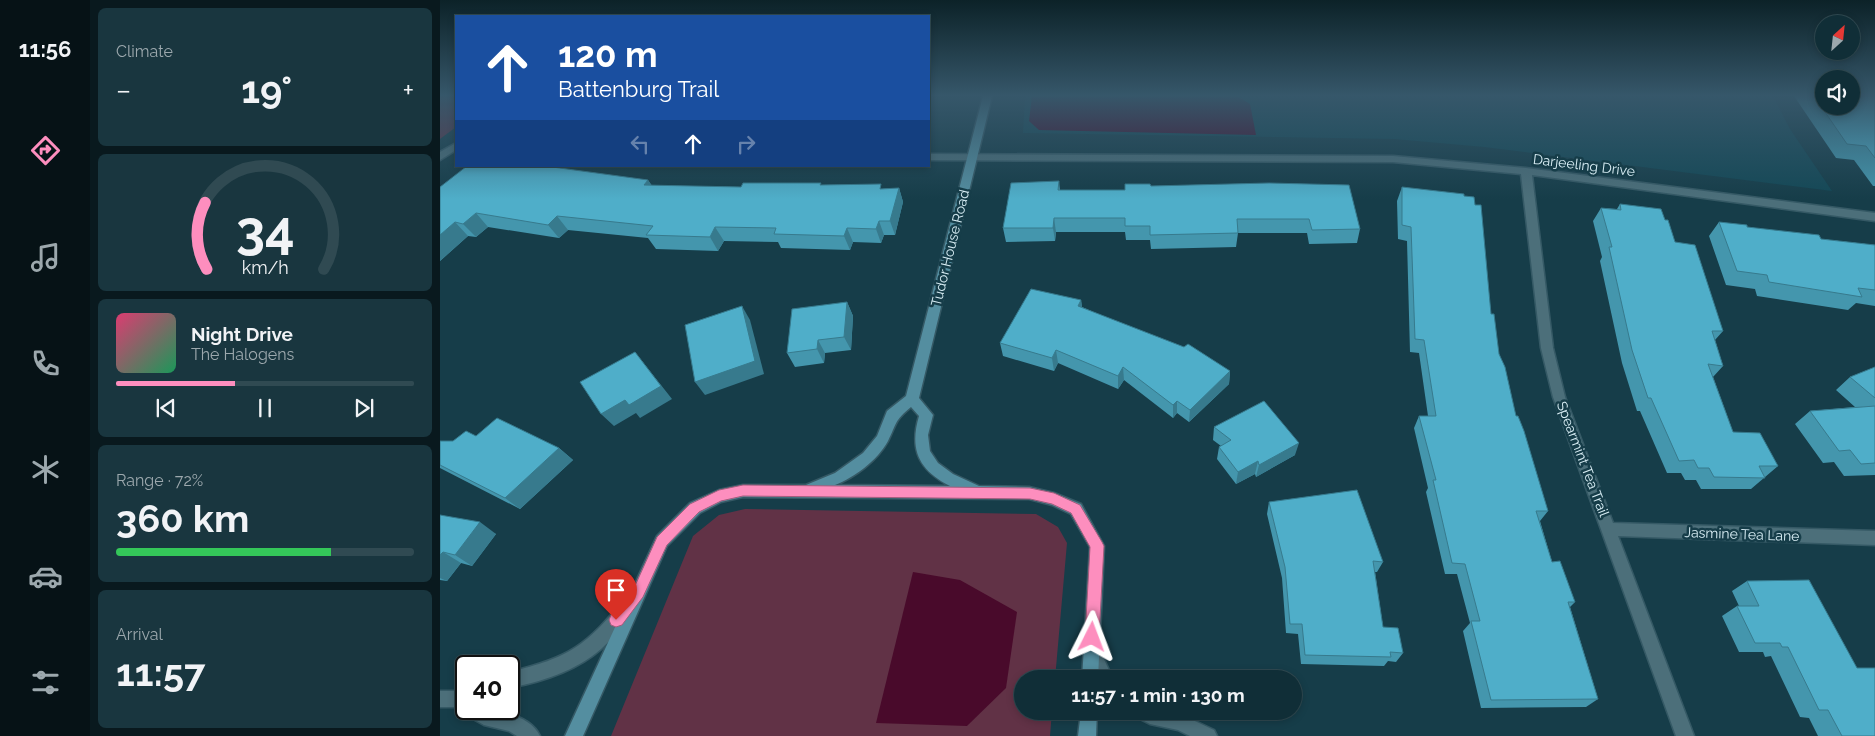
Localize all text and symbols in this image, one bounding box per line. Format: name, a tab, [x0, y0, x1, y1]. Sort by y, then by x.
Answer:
north arrow	[1815, 15, 1860, 60]
map controls	[1815, 15, 1860, 115]
text: 120 m	[558, 34, 658, 75]
icon: ahead	[475, 35, 540, 100]
text: 11:56	[19, 36, 71, 62]
text: Climate	[116, 42, 173, 61]
text: 19°	[241, 67, 292, 112]
button: sound	[1815, 70, 1860, 115]
text: −	[116, 74, 131, 107]
text: +	[402, 74, 414, 107]
text: Battenburg Trail	[558, 76, 719, 102]
icon: left	[626, 130, 654, 158]
icon: ahead	[679, 130, 707, 158]
icon: right	[732, 130, 760, 158]
icon: directions	[28, 133, 63, 168]
street label: Darjeeling Drive	[1532, 151, 1636, 179]
street label: Tudor House Road	[928, 188, 972, 308]
text: 34	[236, 199, 294, 260]
icon: music	[28, 240, 63, 275]
text: km/h	[241, 257, 289, 278]
text: Night Drive	[191, 323, 293, 345]
text: The Halogens	[191, 345, 294, 364]
icon: phone	[28, 346, 63, 381]
icon: previous	[152, 394, 180, 422]
icon: pause	[251, 394, 279, 422]
icon: next	[350, 394, 378, 422]
street label: Spearmint Tea Trail	[1554, 399, 1612, 519]
icon: climate	[28, 452, 63, 487]
text: Range · 72%	[116, 471, 203, 490]
text: 360 km	[116, 496, 249, 541]
street label: Jasmine Tea Lane	[1684, 524, 1800, 544]
icon: car	[28, 559, 63, 594]
pin	[595, 569, 637, 620]
icon: arrive	[602, 576, 630, 604]
position arrow	[1065, 610, 1117, 662]
text: Arrival	[116, 625, 163, 644]
text: 11:57	[116, 650, 205, 695]
speed limit sign: 40	[455, 655, 520, 720]
icon: filters	[28, 665, 63, 700]
text: 11:57 · 1 min · 130 m	[1071, 684, 1245, 706]

